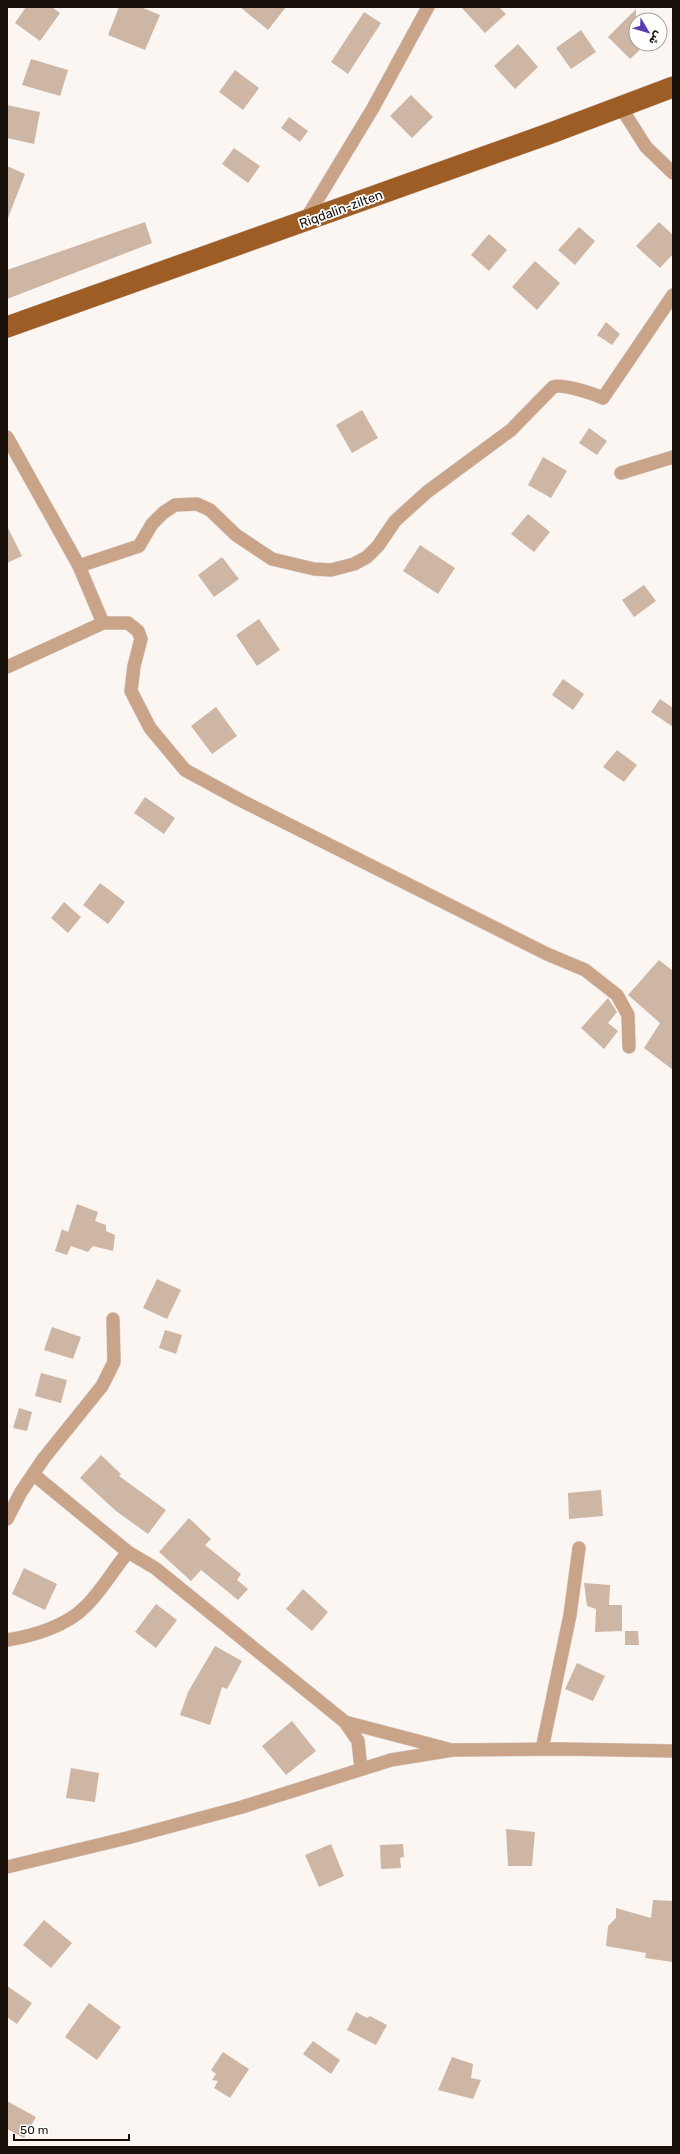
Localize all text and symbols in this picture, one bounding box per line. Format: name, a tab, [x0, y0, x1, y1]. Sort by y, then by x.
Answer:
north arrow	[628, 12, 668, 52]
text: ش	[646, 28, 665, 47]
street label: Riqdalin-zilten	[297, 187, 385, 231]
scale bar	[14, 2116, 129, 2142]
text: 50 m	[20, 2123, 48, 2137]

